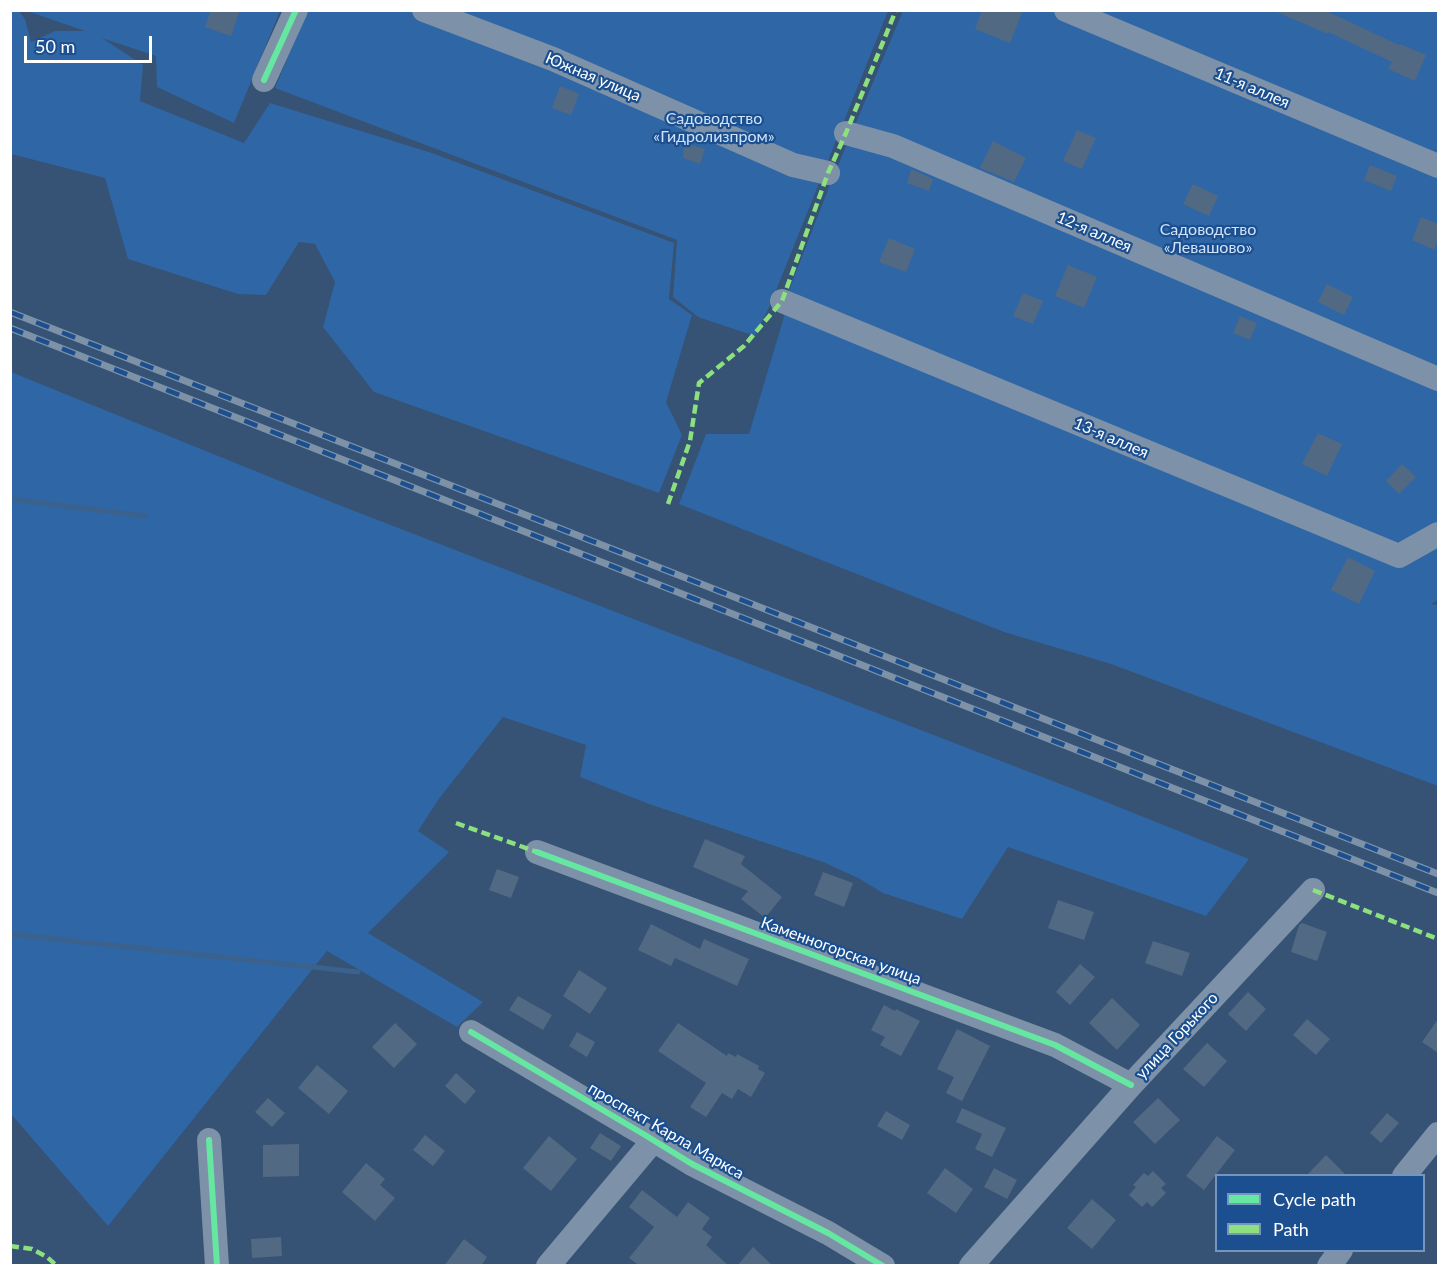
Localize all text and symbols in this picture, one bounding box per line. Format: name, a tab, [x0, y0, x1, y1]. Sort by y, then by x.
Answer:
scale bar	[27, 24, 154, 62]
text: 50 m	[35, 35, 75, 57]
street label: Южная улица	[542, 48, 644, 106]
street label: 11-я аллея	[1212, 64, 1292, 112]
park label: Садоводство «Гидролизпром»	[653, 109, 775, 147]
street label: 12-я аллея	[1054, 208, 1134, 256]
park label: Садоводство «Левашово»	[1160, 220, 1256, 258]
street label: 13-я аллея	[1071, 414, 1151, 462]
street label: Каменногорская улица	[758, 913, 924, 989]
street label: улица Горького	[1132, 989, 1222, 1083]
street label: проспект Карла Маркса	[585, 1079, 747, 1183]
legend	[1215, 1174, 1425, 1252]
text: Cycle path	[1273, 1188, 1356, 1210]
text: Path	[1273, 1218, 1309, 1240]

